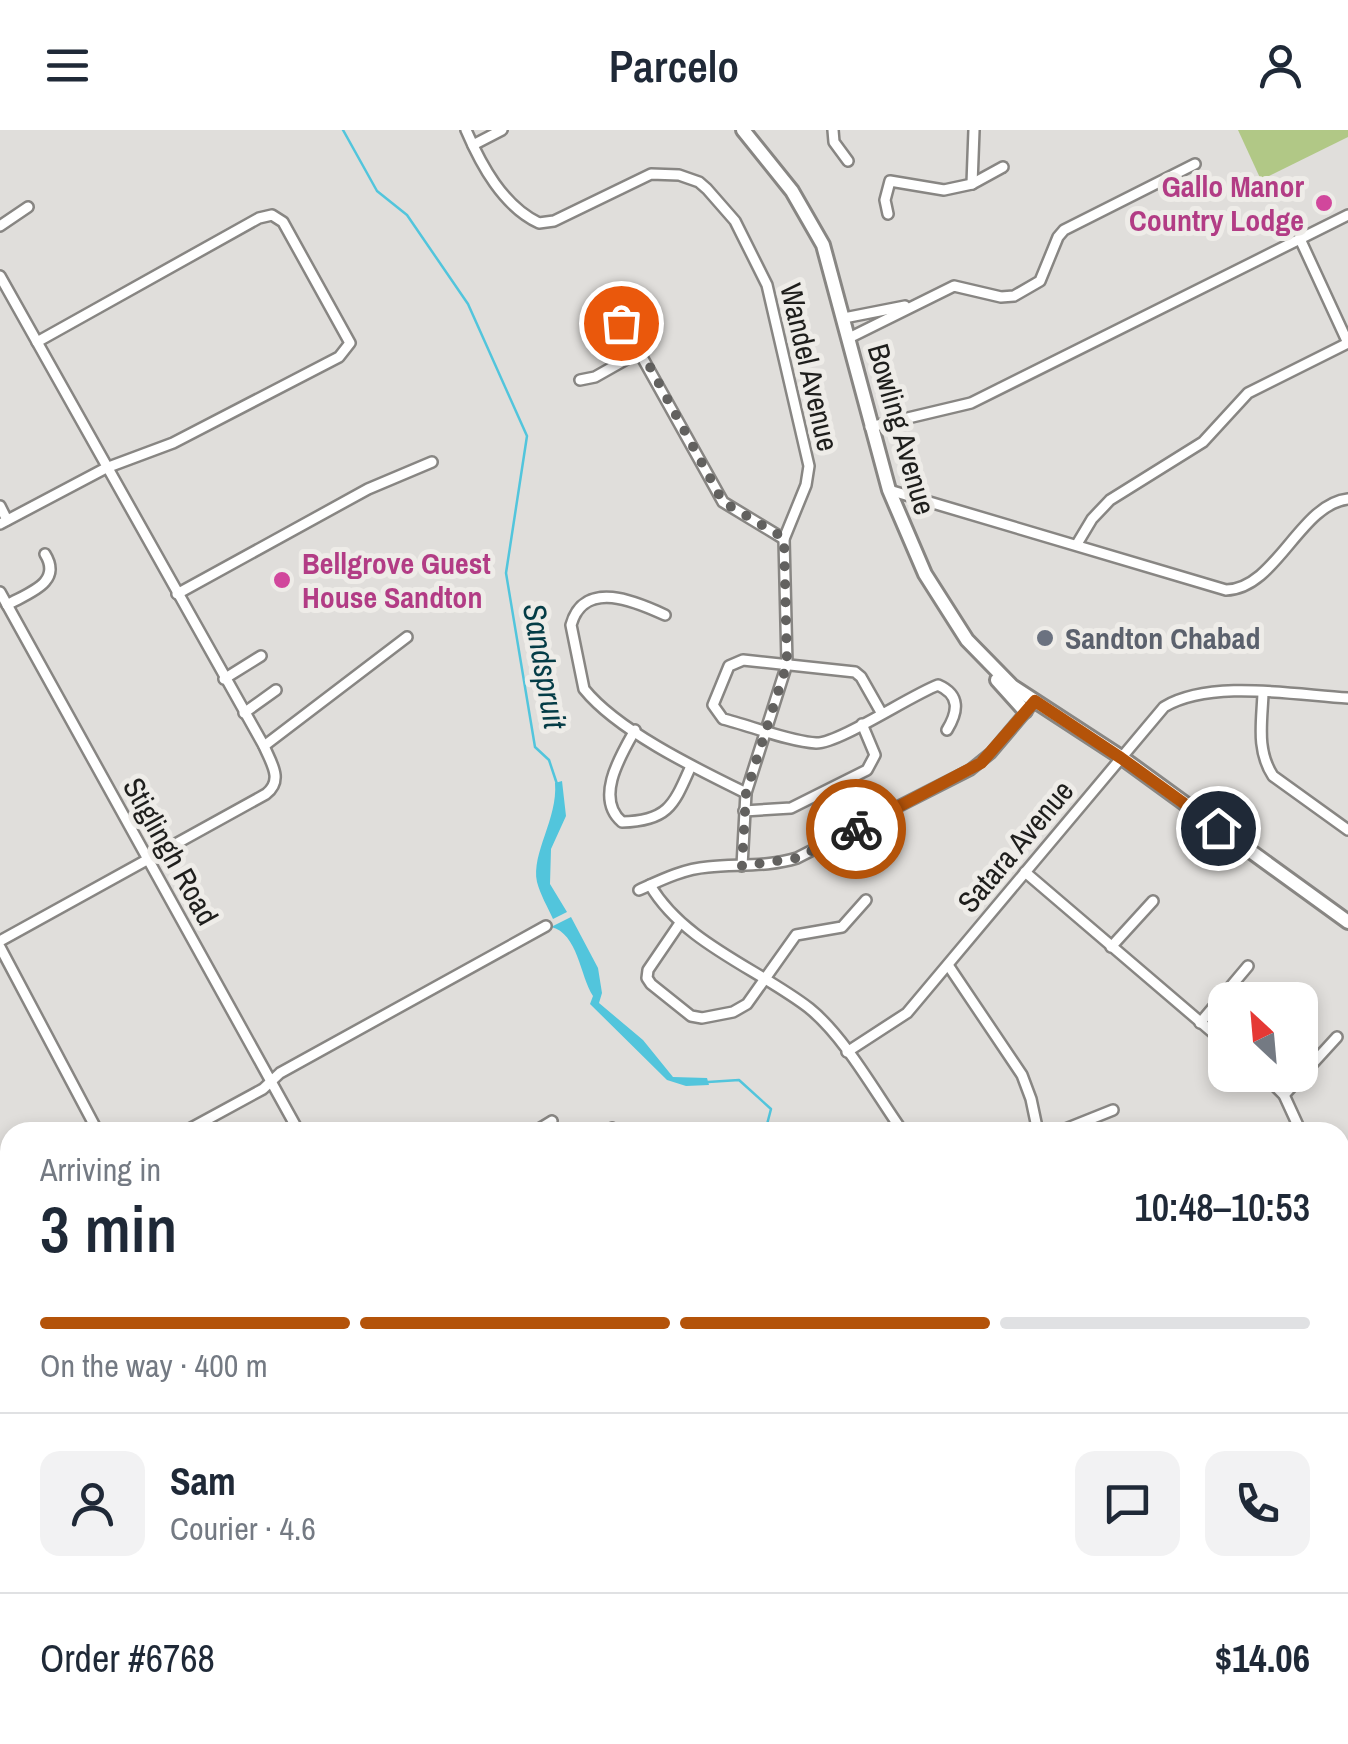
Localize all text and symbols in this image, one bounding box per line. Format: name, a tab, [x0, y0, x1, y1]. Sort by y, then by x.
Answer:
text: Parcelo	[609, 35, 739, 96]
icon: menu	[40, 38, 95, 93]
icon: person	[1253, 38, 1308, 93]
place label: Gallo Manor Country Lodge	[1129, 166, 1304, 240]
marker: Gallo Manor Country Lodge	[1313, 192, 1335, 214]
street label: Wandel Avenue	[771, 279, 849, 455]
pin	[579, 281, 664, 366]
icon: bag	[594, 296, 649, 351]
street label: Bowling Avenue	[859, 339, 945, 519]
place label: Bellgrove Guest House Sandton	[302, 543, 491, 617]
marker: Bellgrove Guest House Sandton	[271, 569, 293, 591]
water label: Sandspruit	[513, 600, 577, 733]
place label: Sandton Chabad	[1065, 618, 1260, 658]
marker: Sandton Chabad	[1034, 627, 1056, 649]
street label: Stiglingh Road	[114, 770, 228, 932]
street label: Satara Avenue	[948, 771, 1082, 921]
courier	[806, 779, 906, 879]
pin	[1176, 786, 1261, 871]
icon: home	[1191, 801, 1246, 856]
icon: bike	[829, 802, 884, 857]
north arrow	[1208, 982, 1318, 1092]
map controls	[1208, 982, 1318, 1092]
text: Arriving in	[40, 1148, 161, 1191]
text: 10:48–10:53	[1134, 1182, 1310, 1233]
text: 3 min	[40, 1185, 177, 1272]
text: On the way · 400 m	[40, 1344, 268, 1387]
button: person	[40, 1451, 145, 1556]
button: chat	[1075, 1451, 1180, 1556]
button: phone	[1205, 1451, 1310, 1556]
text: Sam	[170, 1456, 236, 1507]
text: Courier · 4.6	[170, 1507, 316, 1550]
text: Order #6768	[40, 1633, 215, 1684]
text: $14.06	[1215, 1633, 1310, 1684]

